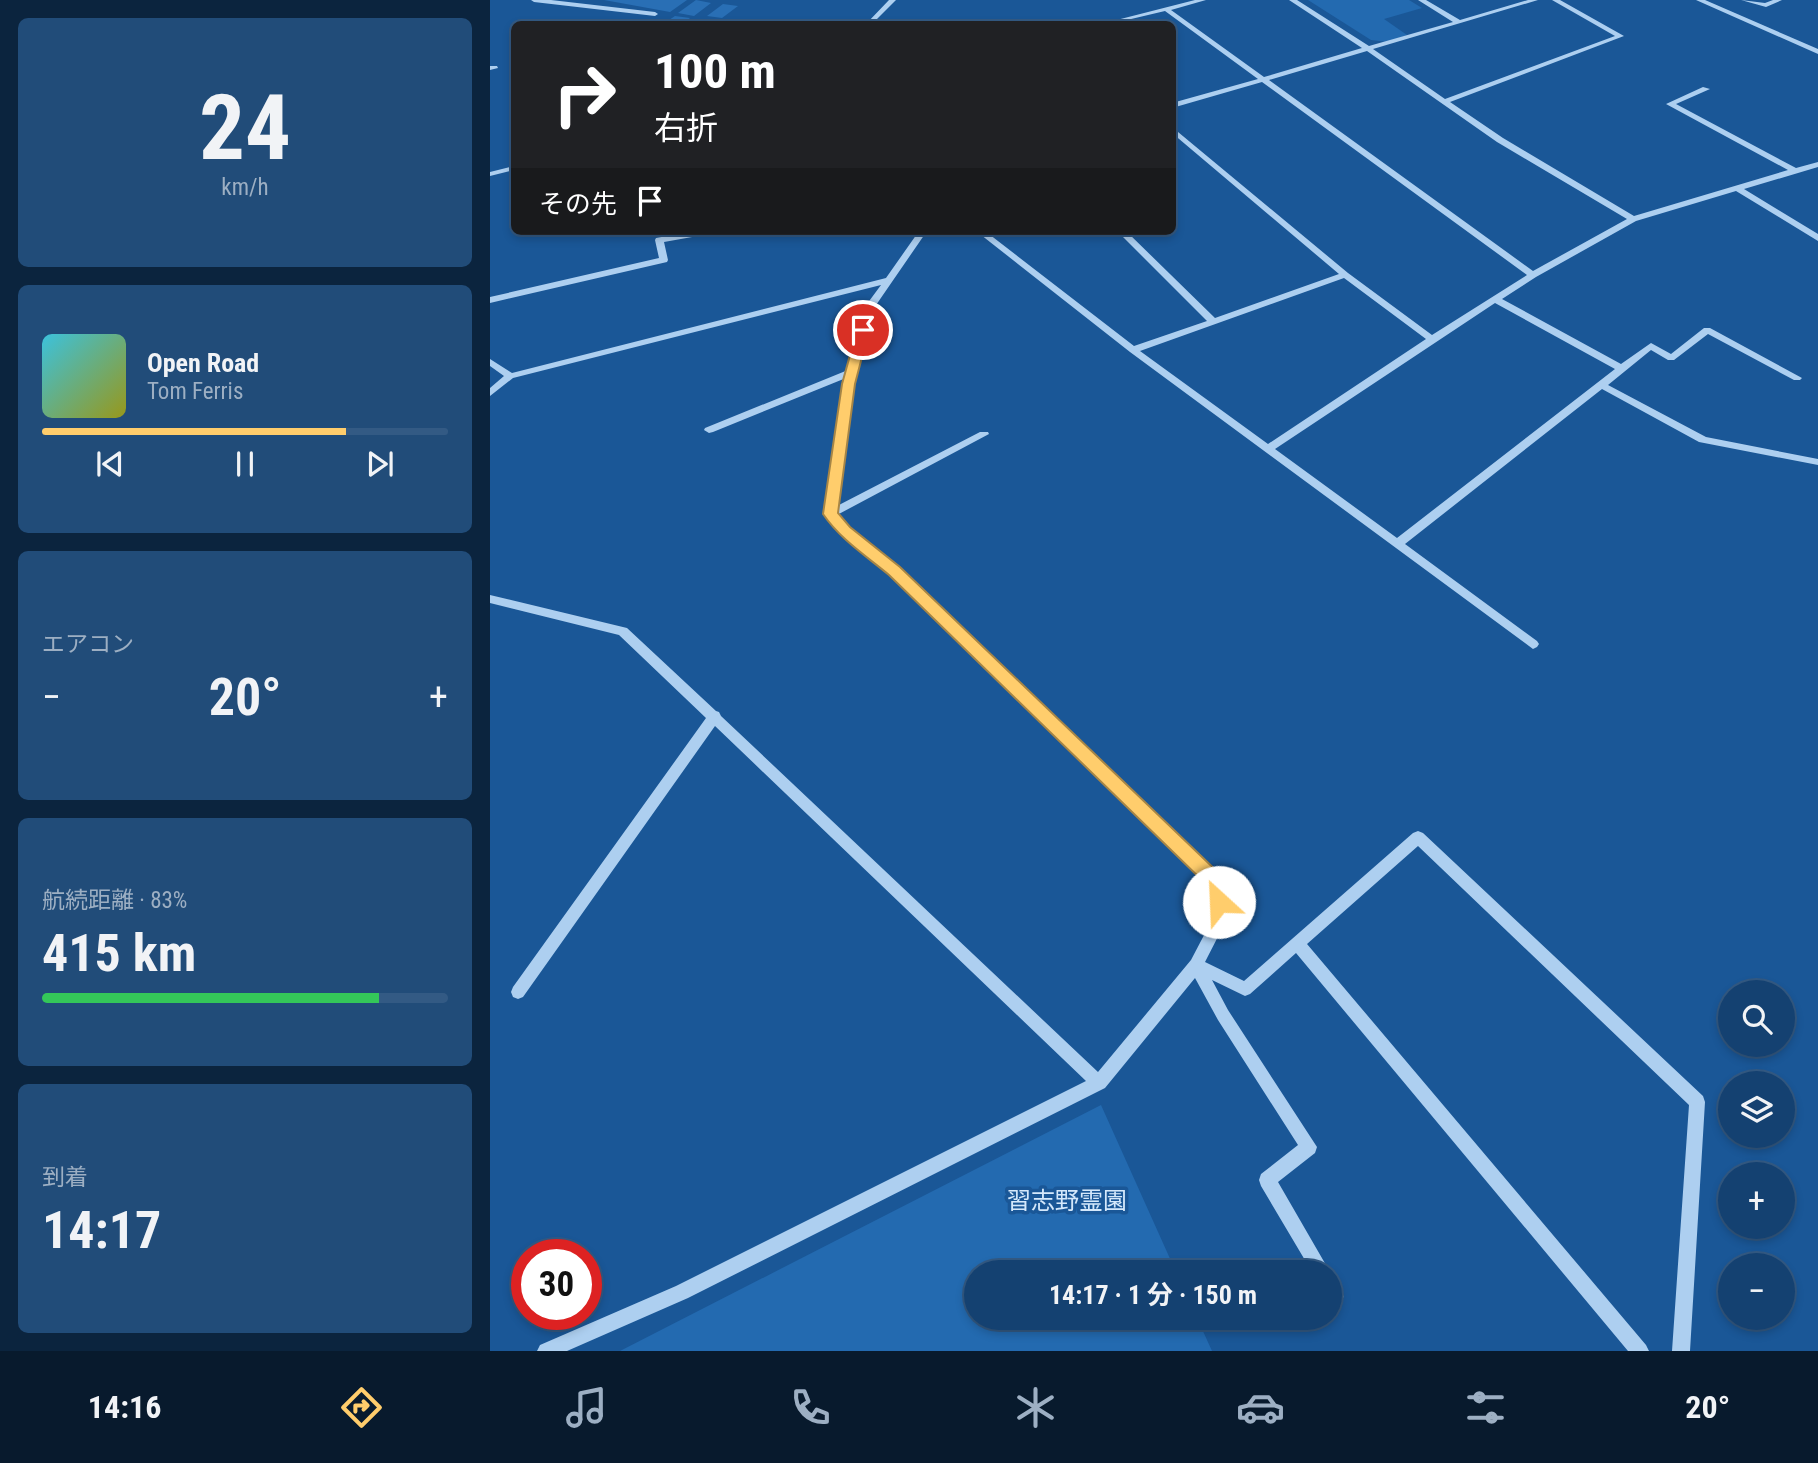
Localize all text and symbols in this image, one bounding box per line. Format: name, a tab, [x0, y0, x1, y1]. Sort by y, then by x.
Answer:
text: 100 m	[654, 43, 776, 100]
icon: right	[539, 49, 630, 140]
text: 24	[199, 75, 291, 181]
text: 右折	[654, 109, 718, 147]
text: km/h	[221, 174, 269, 201]
icon: arrive	[631, 182, 669, 220]
text: その先	[539, 189, 617, 219]
pin	[833, 300, 893, 360]
icon: arrive	[844, 311, 882, 349]
text: Open Road	[147, 348, 259, 378]
text: Tom Ferris	[147, 378, 243, 405]
icon: previous	[91, 445, 129, 483]
icon: pause	[226, 445, 264, 483]
icon: next	[361, 445, 399, 483]
text: エアコン	[42, 631, 134, 658]
text: 20°	[209, 667, 281, 728]
text: −	[42, 675, 61, 719]
text: +	[429, 675, 448, 719]
position arrow	[1182, 865, 1256, 939]
text: 航続距離 · 83%	[42, 887, 187, 914]
text: 415 km	[42, 923, 196, 984]
map controls	[1718, 980, 1795, 1330]
button: search	[1718, 980, 1795, 1057]
button: layers	[1718, 1071, 1795, 1148]
button: +	[1718, 1162, 1795, 1239]
text: 到着	[42, 1164, 88, 1191]
park label: 習志野霊園	[1007, 1187, 1127, 1215]
text: 14:17	[42, 1200, 161, 1261]
speed limit sign: 30	[511, 1239, 602, 1330]
button: −	[1718, 1253, 1795, 1330]
text: 14:17 · 1 分 · 150 m	[1049, 1280, 1257, 1310]
icon: directions	[337, 1383, 386, 1432]
icon: music	[562, 1383, 611, 1432]
icon: phone	[786, 1383, 835, 1432]
icon: climate	[1011, 1383, 1060, 1432]
icon: car	[1236, 1383, 1285, 1432]
icon: filters	[1461, 1383, 1510, 1432]
text: 14:16	[88, 1388, 161, 1426]
text: 20°	[1685, 1388, 1730, 1426]

